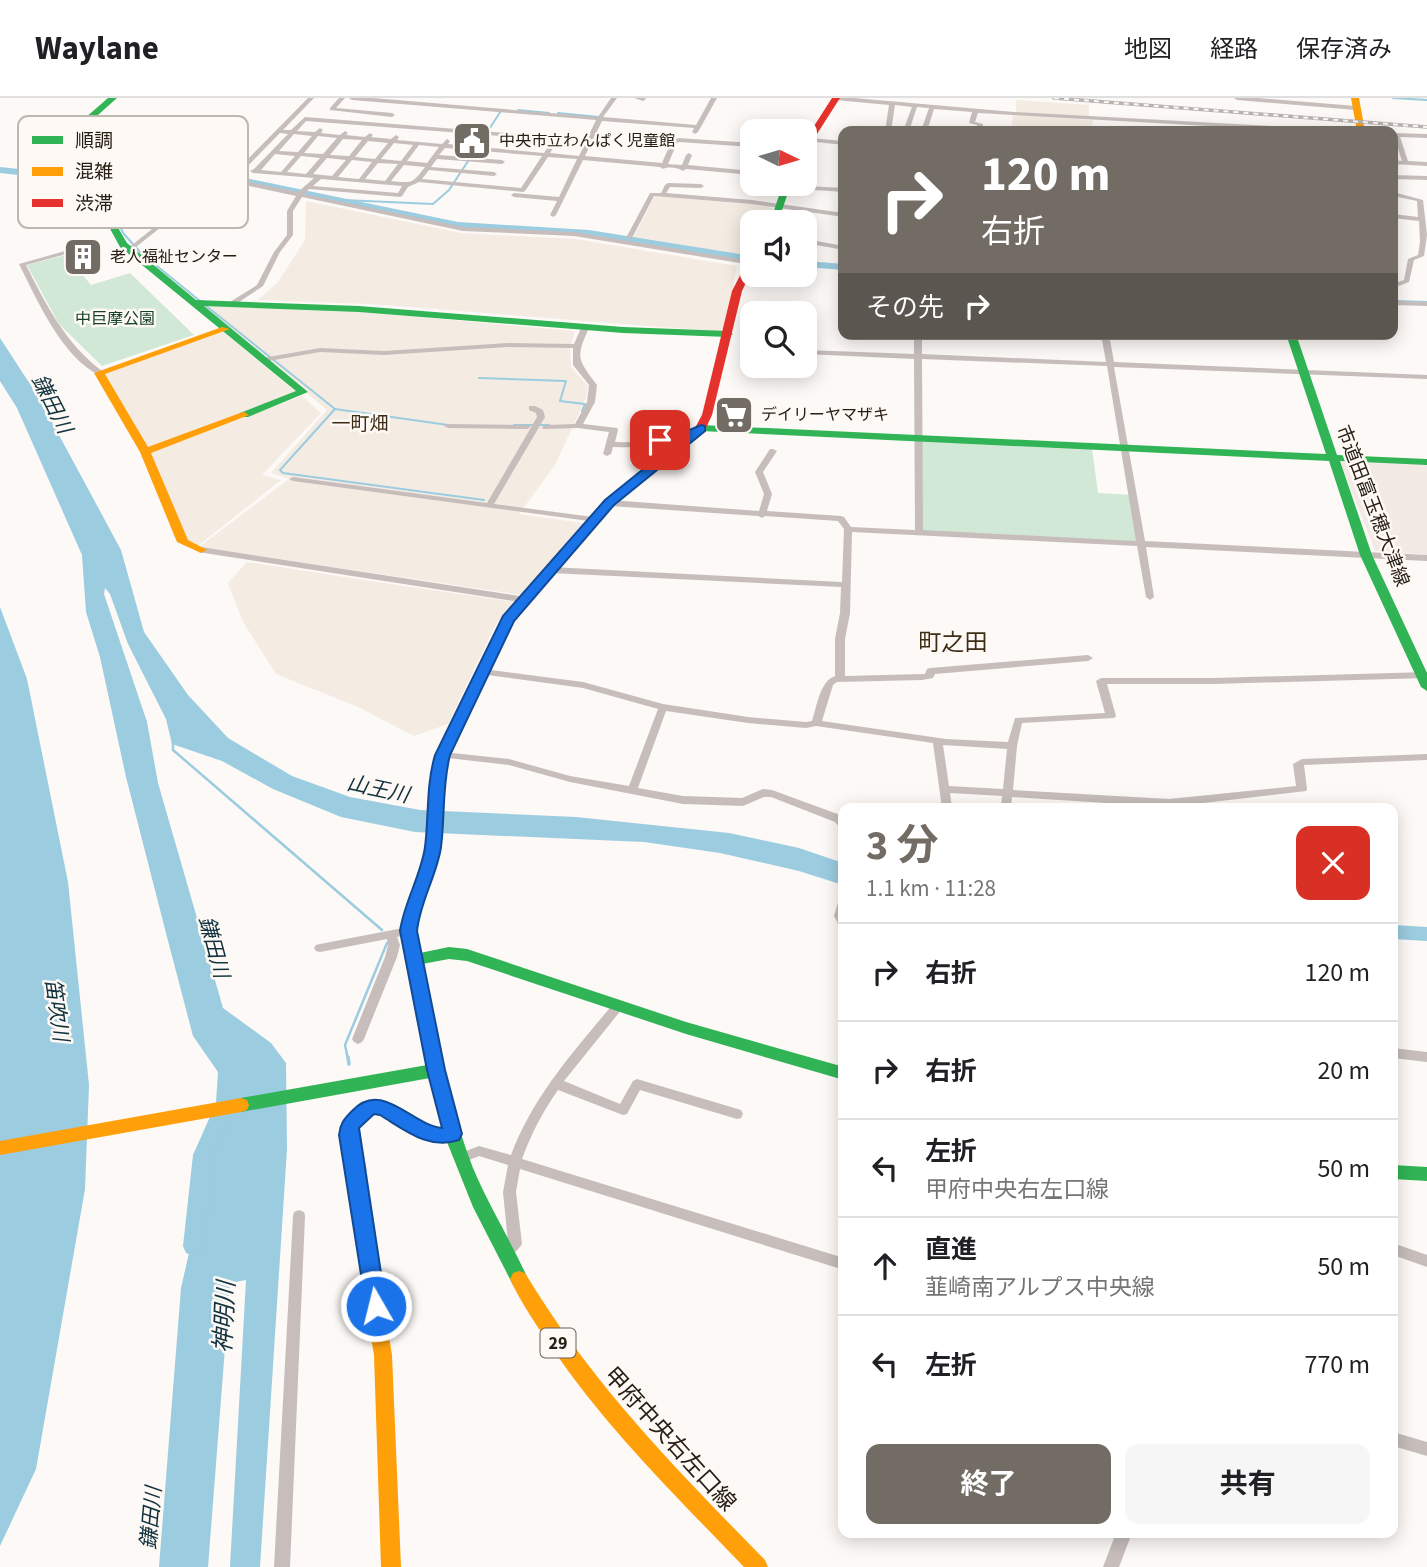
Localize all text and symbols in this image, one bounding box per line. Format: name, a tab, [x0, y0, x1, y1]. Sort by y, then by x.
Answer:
text: Waylane	[35, 25, 159, 72]
text: 地図	[1124, 32, 1172, 67]
text: 経路	[1210, 32, 1258, 67]
text: 保存済み	[1296, 32, 1392, 67]
legend	[18, 116, 248, 228]
north arrow	[740, 119, 817, 196]
map controls	[740, 119, 817, 378]
public building icon: 中央市立わんぱく児童館	[451, 120, 493, 162]
text: 順調	[75, 128, 113, 155]
place label: 中央市立わんぱく児童館	[499, 130, 675, 152]
text: 120 m	[981, 140, 1110, 210]
icon: right	[866, 154, 957, 245]
text: 混雑	[75, 159, 113, 186]
text: 渋滞	[75, 191, 113, 218]
text: 右折	[981, 209, 1045, 255]
button: sound	[740, 210, 817, 287]
building icon: 老人福祉センター	[62, 236, 104, 278]
place label: 老人福祉センター	[110, 246, 238, 268]
icon: right	[958, 287, 996, 325]
text: その先	[866, 289, 944, 326]
button: search	[740, 301, 817, 378]
park label: 中巨摩公園	[75, 308, 155, 330]
water label: 鎌田川	[24, 369, 81, 441]
supermarket icon: デイリーヤマザキ	[713, 394, 755, 436]
place label: デイリーヤマザキ	[761, 404, 889, 426]
pin	[630, 410, 690, 470]
district label: 一町畑	[331, 411, 389, 438]
icon: arrive	[641, 421, 679, 459]
street label: 市道田富玉穂大津線	[1329, 421, 1415, 591]
district label: 町之田	[919, 626, 988, 659]
water label: 山王川	[344, 768, 414, 811]
text: 3 分	[866, 816, 939, 876]
button: close	[1296, 826, 1370, 900]
text: 1.1 km · 11:28	[866, 872, 996, 905]
water label: 鎌田川	[191, 913, 237, 983]
icon: right	[866, 953, 904, 991]
text: 120 m	[1304, 954, 1370, 991]
text: 右折	[925, 955, 977, 992]
water label: 笛吹川	[38, 977, 77, 1045]
icon: right	[866, 1051, 904, 1089]
text: 20 m	[1317, 1052, 1370, 1089]
text: 右折	[925, 1053, 977, 1090]
text: 左折	[925, 1133, 977, 1170]
icon: left	[866, 1149, 904, 1187]
text: 50 m	[1317, 1150, 1370, 1187]
text: 甲府中央右左口線	[925, 1173, 1109, 1206]
text: 直進	[925, 1231, 977, 1268]
icon: ahead	[866, 1247, 904, 1285]
text: 50 m	[1317, 1248, 1370, 1285]
position arrow	[339, 1269, 413, 1343]
text: 韮崎南アルプス中央線	[925, 1271, 1155, 1304]
water label: 神明川	[206, 1277, 245, 1354]
road number: 29	[540, 1328, 576, 1358]
icon: left	[866, 1345, 904, 1383]
text: 770 m	[1304, 1346, 1370, 1383]
text: 左折	[925, 1347, 977, 1384]
street label: 甲府中央右左口線	[596, 1360, 744, 1518]
button: 終了	[866, 1444, 1111, 1524]
button: 共有	[1125, 1444, 1370, 1524]
water label: 鎌田川	[133, 1483, 169, 1551]

